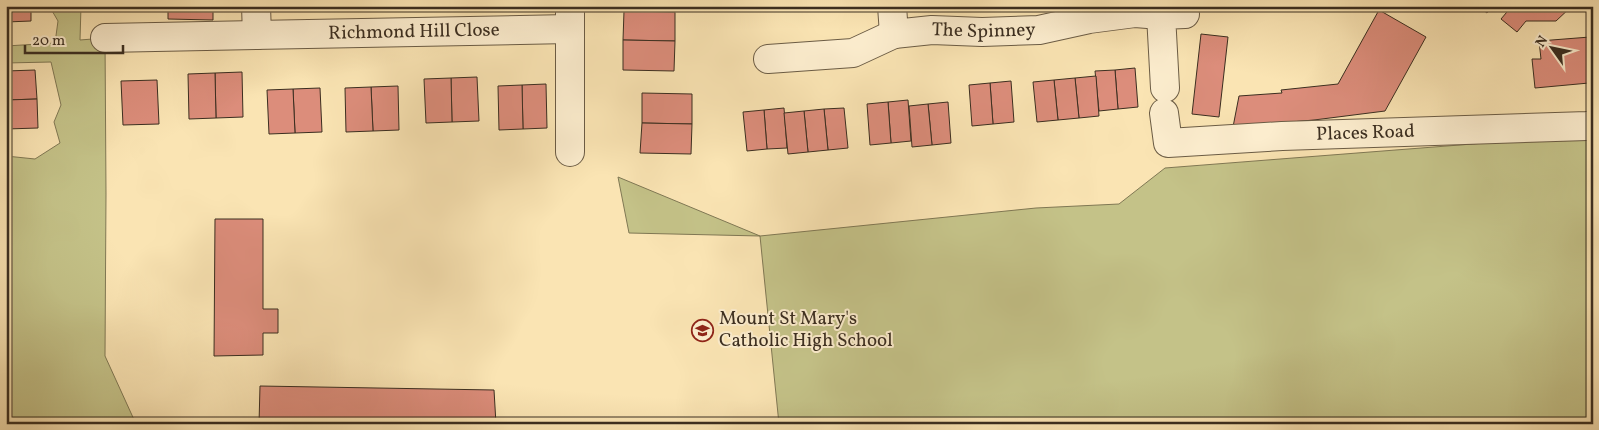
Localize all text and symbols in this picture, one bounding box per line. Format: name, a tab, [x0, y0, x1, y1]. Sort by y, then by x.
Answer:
street label: Richmond Hill Close	[328, 17, 500, 47]
street label: The Spinney	[931, 17, 1036, 45]
scale bar	[25, 22, 122, 54]
north arrow	[1526, 22, 1576, 72]
text: 20 m	[32, 31, 65, 52]
text: N	[1532, 32, 1553, 51]
street label: Places Road	[1316, 119, 1415, 148]
place label: Mount St Mary's Catholic High School	[719, 306, 893, 354]
school or university icon: Mount St Mary's Catholic High School	[691, 318, 715, 342]

